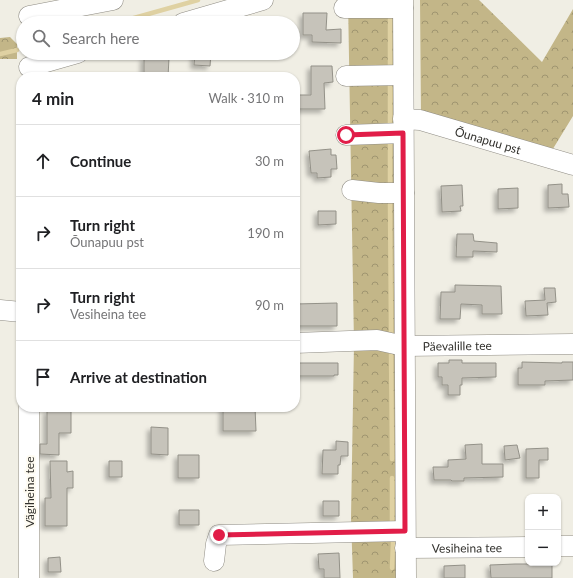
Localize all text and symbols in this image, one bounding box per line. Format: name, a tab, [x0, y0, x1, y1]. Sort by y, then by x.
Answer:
search box	[16, 16, 300, 60]
icon: search	[30, 27, 52, 49]
text: Search here	[62, 29, 139, 47]
text: 4 min	[32, 88, 74, 109]
text: Walk · 310 m	[208, 90, 284, 106]
street label: Õunapuu pst	[453, 123, 524, 157]
route start	[337, 126, 355, 144]
icon: ahead	[32, 150, 54, 172]
text: Continue	[70, 152, 131, 170]
text: 30 m	[255, 153, 284, 169]
text: Turn right	[70, 216, 135, 234]
icon: right	[32, 222, 54, 244]
text: 190 m	[247, 225, 284, 241]
text: Õunapuu pst	[70, 234, 144, 250]
text: Turn right	[70, 288, 135, 306]
icon: right	[32, 294, 54, 316]
text: 90 m	[255, 297, 284, 313]
text: Vesiheina tee	[70, 306, 146, 322]
street label: Päevalille tee	[423, 337, 492, 353]
icon: arrive	[32, 366, 54, 388]
text: Arrive at destination	[70, 368, 207, 386]
street label: Vägiheina tee	[22, 456, 37, 528]
map controls	[525, 494, 561, 566]
button: +	[525, 494, 561, 530]
route end	[210, 526, 228, 544]
button: −	[525, 530, 561, 566]
street label: Vesiheina tee	[432, 540, 502, 555]

